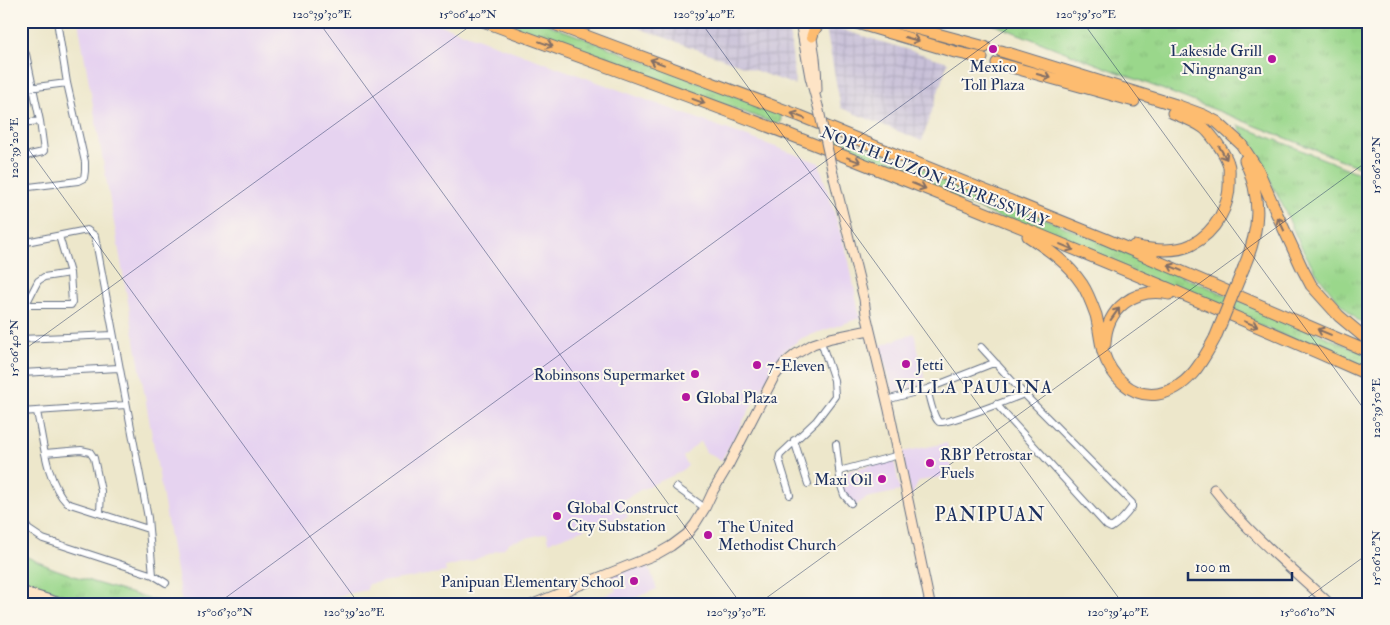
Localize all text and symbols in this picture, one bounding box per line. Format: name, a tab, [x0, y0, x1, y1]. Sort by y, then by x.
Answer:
text: 120°39'30"E	[292, 7, 352, 22]
text: 15°06'40"N	[439, 7, 497, 22]
text: 120°39'40"E	[673, 7, 735, 22]
text: 120°39'50"E	[1056, 7, 1116, 22]
one-way arrow	[903, 34, 919, 44]
one-way arrow	[537, 40, 553, 49]
place label: Lakeside Grill Ningnangan	[1170, 41, 1262, 79]
marker: Mexico Toll Plaza	[987, 43, 999, 55]
marker: Lakeside Grill Ningnangan	[1266, 53, 1278, 65]
one-way arrow	[650, 57, 665, 66]
place label: Mexico Toll Plaza	[961, 57, 1025, 95]
one-way arrow	[1036, 72, 1052, 81]
one-way arrow	[690, 97, 705, 106]
one-way arrow	[791, 110, 806, 120]
text: 120°39'20"E	[7, 117, 22, 178]
street label: NORTH LUZON EXPRESSWAY	[818, 122, 1052, 232]
text: 15°06'20"N	[1369, 136, 1384, 194]
one-way arrow	[1218, 146, 1228, 160]
one-way arrow	[846, 156, 861, 165]
one-way arrow	[911, 182, 926, 191]
one-way arrow	[1276, 217, 1286, 232]
one-way arrow	[1059, 243, 1074, 252]
one-way arrow	[1167, 263, 1182, 272]
one-way arrow	[1110, 307, 1120, 321]
text: 15°06'40"N	[7, 319, 22, 377]
one-way arrow	[1243, 320, 1258, 330]
one-way arrow	[1317, 327, 1332, 337]
place label: Jetti	[915, 355, 944, 376]
place label: 7-Eleven	[767, 356, 825, 376]
marker: Jetti	[900, 358, 912, 370]
marker: 7-Eleven	[751, 359, 763, 371]
place label: Robinsons Supermarket	[533, 365, 685, 386]
marker: Robinsons Supermarket	[689, 368, 701, 380]
district label: VILLA PAULINA	[895, 376, 1053, 399]
text: 120°39'50"E	[1369, 378, 1384, 438]
place label: Global Plaza	[696, 388, 778, 408]
marker: Global Plaza	[680, 391, 692, 403]
place label: RBP Petrostar Fuels	[940, 445, 1032, 483]
marker: RBP Petrostar Fuels	[924, 457, 936, 469]
place label: Maxi Oil	[814, 470, 872, 490]
marker: Maxi Oil	[876, 473, 888, 485]
place label: Global Construct City Substation	[567, 498, 678, 536]
district label: PANIPUAN	[935, 503, 1045, 527]
marker: Global Construct City Substation	[551, 510, 563, 522]
place label: The United Methodist Church	[718, 517, 837, 555]
marker: The United Methodist Church	[702, 529, 714, 541]
text: 15°06'10"N	[1369, 530, 1384, 586]
scale bar	[1188, 550, 1291, 582]
text: 100 m	[1195, 558, 1231, 577]
place label: Panipuan Elementary School	[441, 572, 624, 593]
marker: Panipuan Elementary School	[628, 575, 640, 587]
text: 15°06'30"N	[197, 605, 253, 620]
text: 120°39'20"E	[324, 605, 385, 620]
text: 120°39'30"E	[706, 605, 766, 620]
text: 120°39'40"E	[1087, 605, 1149, 620]
text: 15°06'10"N	[1280, 605, 1336, 620]

